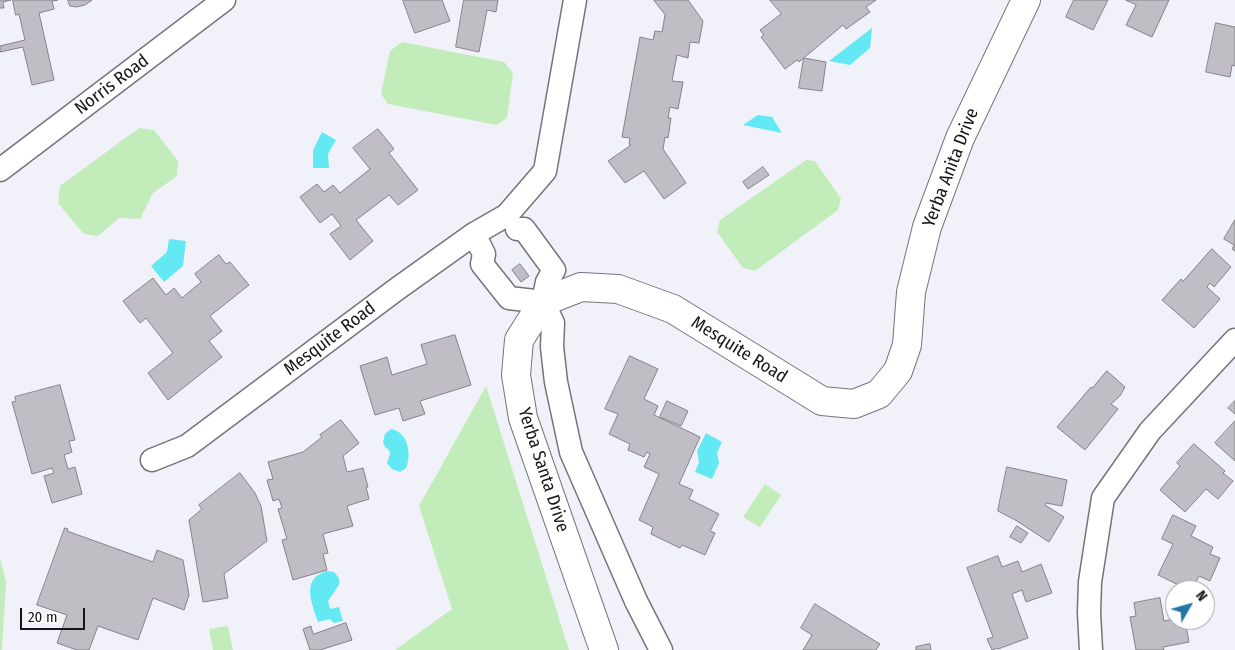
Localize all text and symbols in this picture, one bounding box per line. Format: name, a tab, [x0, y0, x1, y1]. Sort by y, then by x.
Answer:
street label: Norris Road	[71, 50, 153, 120]
street label: Yerba Anita Drive	[918, 105, 984, 231]
street label: Mesquite Road	[280, 298, 380, 380]
street label: Mesquite Road	[687, 312, 791, 388]
street label: Yerba Santa Drive	[513, 405, 573, 535]
north arrow	[1165, 580, 1215, 630]
text: N	[1192, 588, 1211, 605]
scale bar	[22, 598, 88, 630]
text: 20 m	[28, 608, 58, 626]

